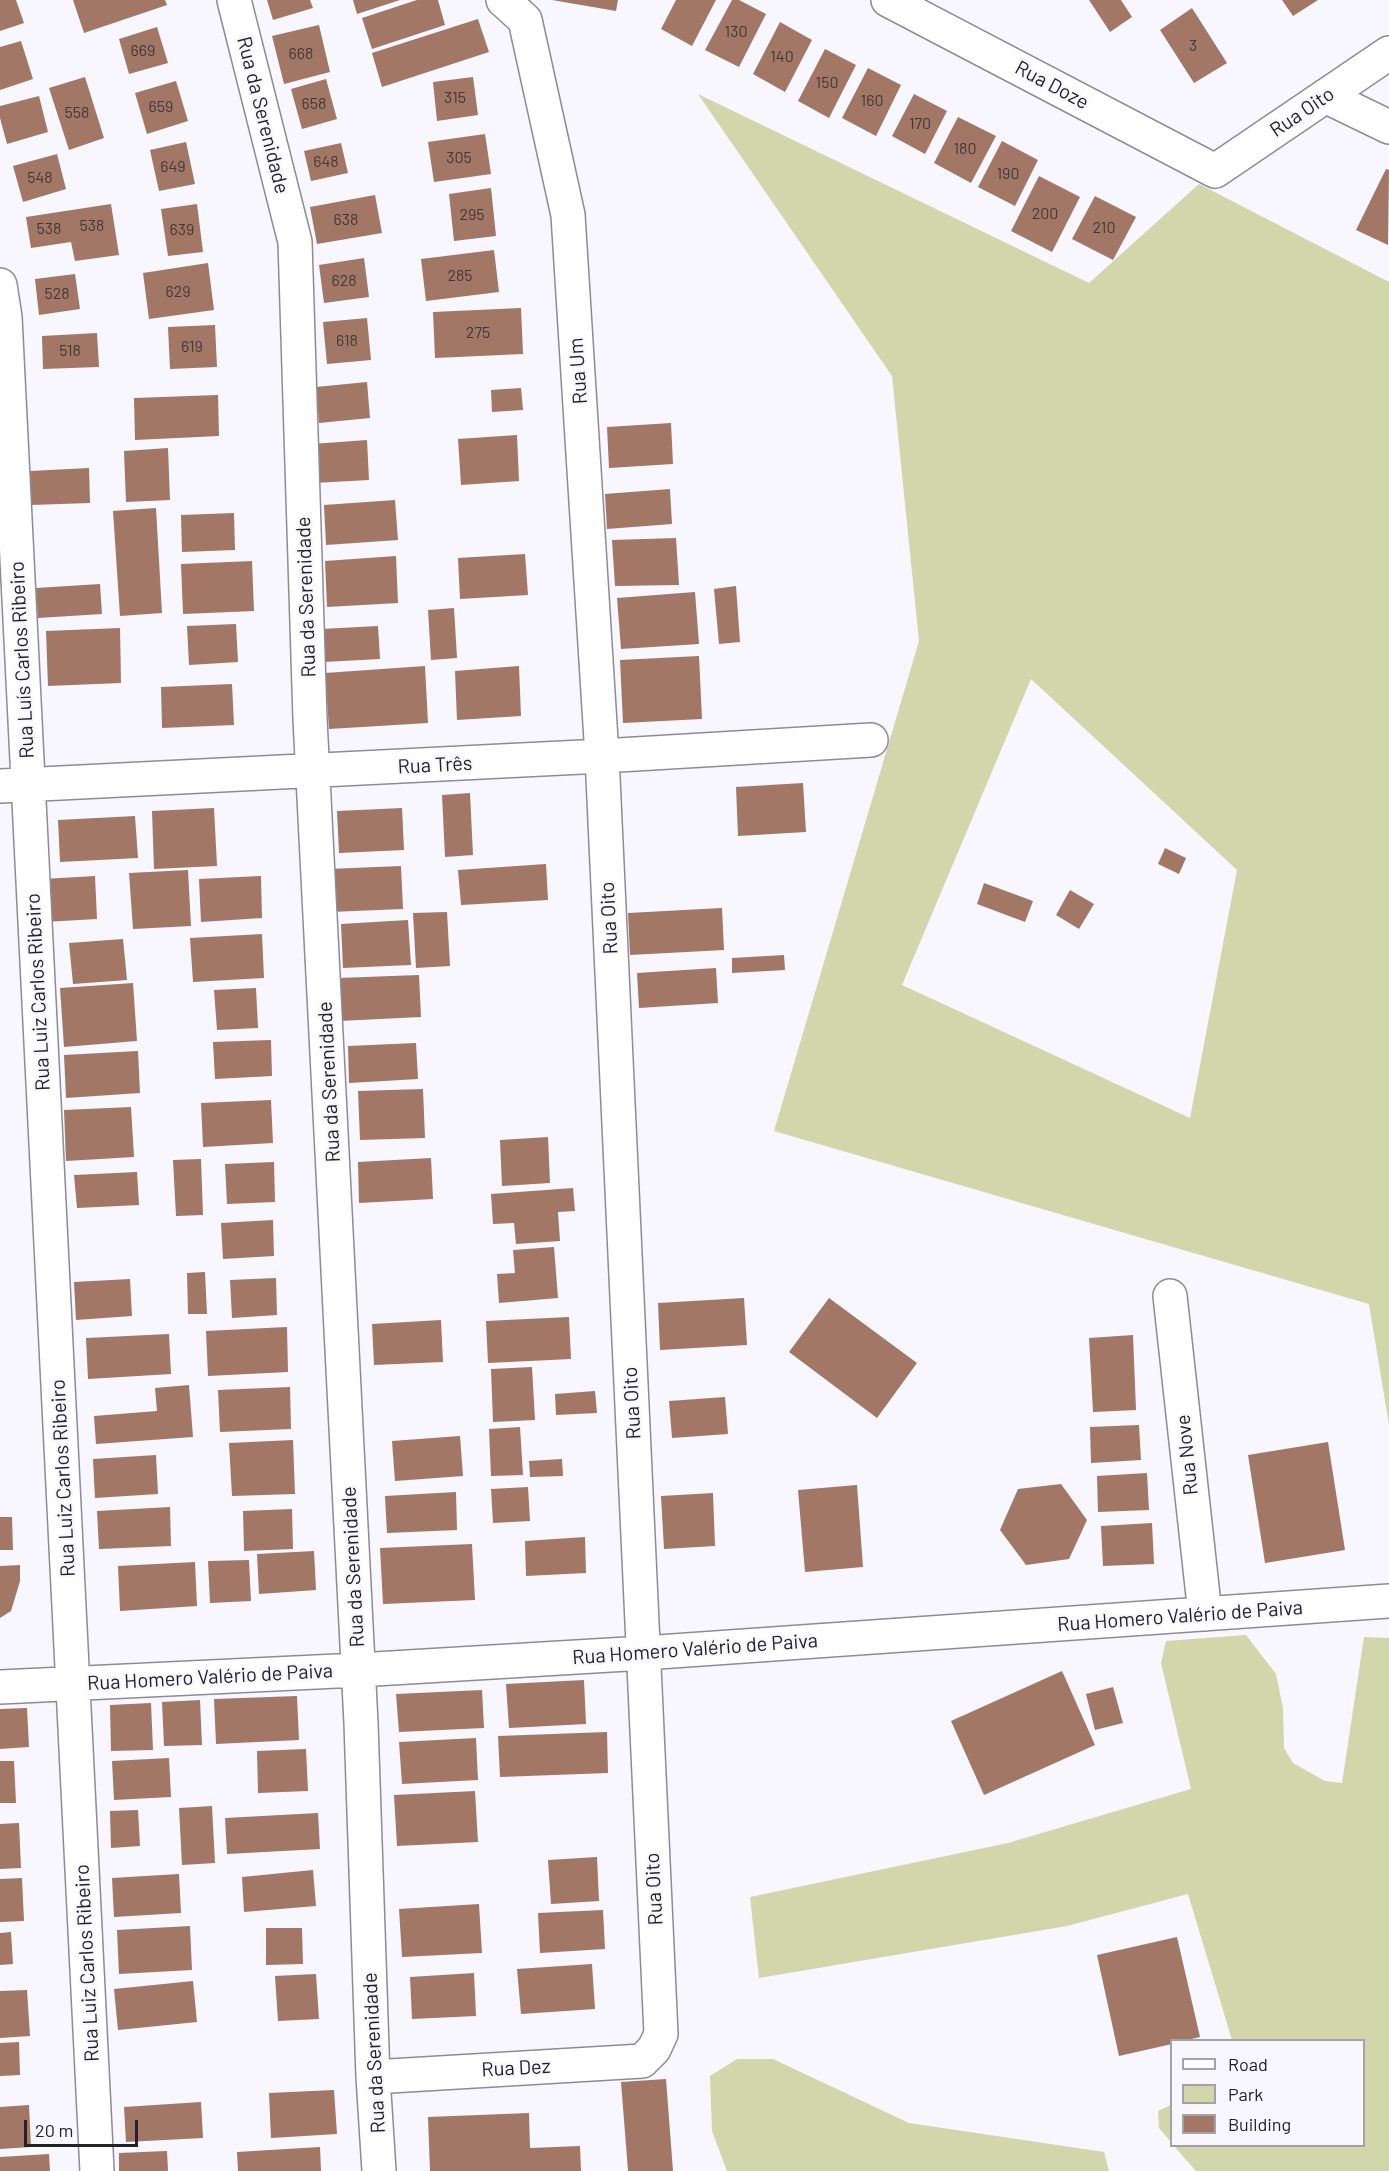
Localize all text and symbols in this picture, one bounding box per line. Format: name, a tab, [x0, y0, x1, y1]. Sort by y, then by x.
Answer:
house number: 130	[725, 22, 747, 42]
street label: Rua da Serenidade	[232, 34, 294, 196]
house number: 3	[1189, 36, 1197, 56]
house number: 669	[131, 41, 155, 61]
house number: 668	[289, 44, 313, 64]
house number: 140	[770, 47, 794, 67]
street label: Rua Doze	[1011, 56, 1093, 114]
house number: 150	[816, 73, 838, 93]
street label: Rua Oito	[1265, 82, 1339, 142]
house number: 315	[444, 88, 466, 108]
house number: 160	[861, 91, 883, 111]
house number: 658	[302, 94, 326, 114]
house number: 659	[149, 97, 173, 117]
house number: 558	[65, 103, 89, 123]
house number: 170	[909, 114, 931, 134]
house number: 180	[954, 139, 976, 159]
house number: 305	[446, 148, 472, 168]
house number: 648	[313, 152, 339, 172]
house number: 649	[160, 157, 186, 177]
house number: 190	[997, 164, 1019, 184]
house number: 548	[27, 168, 53, 188]
house number: 200	[1032, 204, 1058, 224]
house number: 295	[459, 205, 485, 225]
house number: 638	[334, 210, 358, 230]
house number: 538	[80, 216, 104, 236]
house number: 210	[1093, 218, 1115, 238]
house number: 538	[37, 219, 61, 239]
house number: 639	[170, 220, 194, 240]
house number: 285	[447, 266, 473, 286]
house number: 628	[331, 271, 357, 291]
house number: 629	[165, 282, 191, 302]
house number: 528	[44, 284, 70, 304]
house number: 275	[466, 323, 490, 343]
house number: 618	[336, 331, 358, 351]
house number: 619	[181, 337, 203, 357]
street label: Rua Um	[564, 337, 592, 405]
house number: 518	[59, 341, 81, 361]
street label: Rua da Serenidade	[291, 516, 321, 678]
street label: Rua Luís Carlos Ribeiro	[5, 561, 39, 759]
street label: Rua Três	[397, 751, 473, 779]
street label: Rua Oito	[595, 881, 623, 955]
street label: Rua Luiz Carlos Ribeiro	[21, 893, 55, 1091]
street label: Rua da Serenidade	[313, 1001, 345, 1163]
street label: Rua Oito	[618, 1366, 646, 1440]
street label: Rua Luiz Carlos Ribeiro	[46, 1379, 80, 1577]
street label: Rua Nove	[1171, 1413, 1203, 1497]
street label: Rua da Serenidade	[337, 1486, 369, 1648]
street label: Rua Homero Valério de Paiva	[1056, 1595, 1304, 1637]
street label: Rua Homero Valério de Paiva	[571, 1628, 819, 1670]
street label: Rua Homero Valério de Paiva	[87, 1659, 333, 1695]
street label: Rua Oito	[640, 1852, 668, 1926]
street label: Rua Luiz Carlos Ribeiro	[70, 1864, 104, 2062]
street label: Rua da Serenidade	[358, 1972, 390, 2134]
legend	[1170, 2039, 1365, 2147]
text: Road	[1228, 2053, 1268, 2075]
street label: Rua Dez	[481, 2054, 551, 2082]
text: Park	[1228, 2083, 1263, 2105]
scale bar	[27, 2108, 141, 2146]
text: Building	[1228, 2113, 1291, 2135]
text: 20 m	[35, 2119, 73, 2141]

